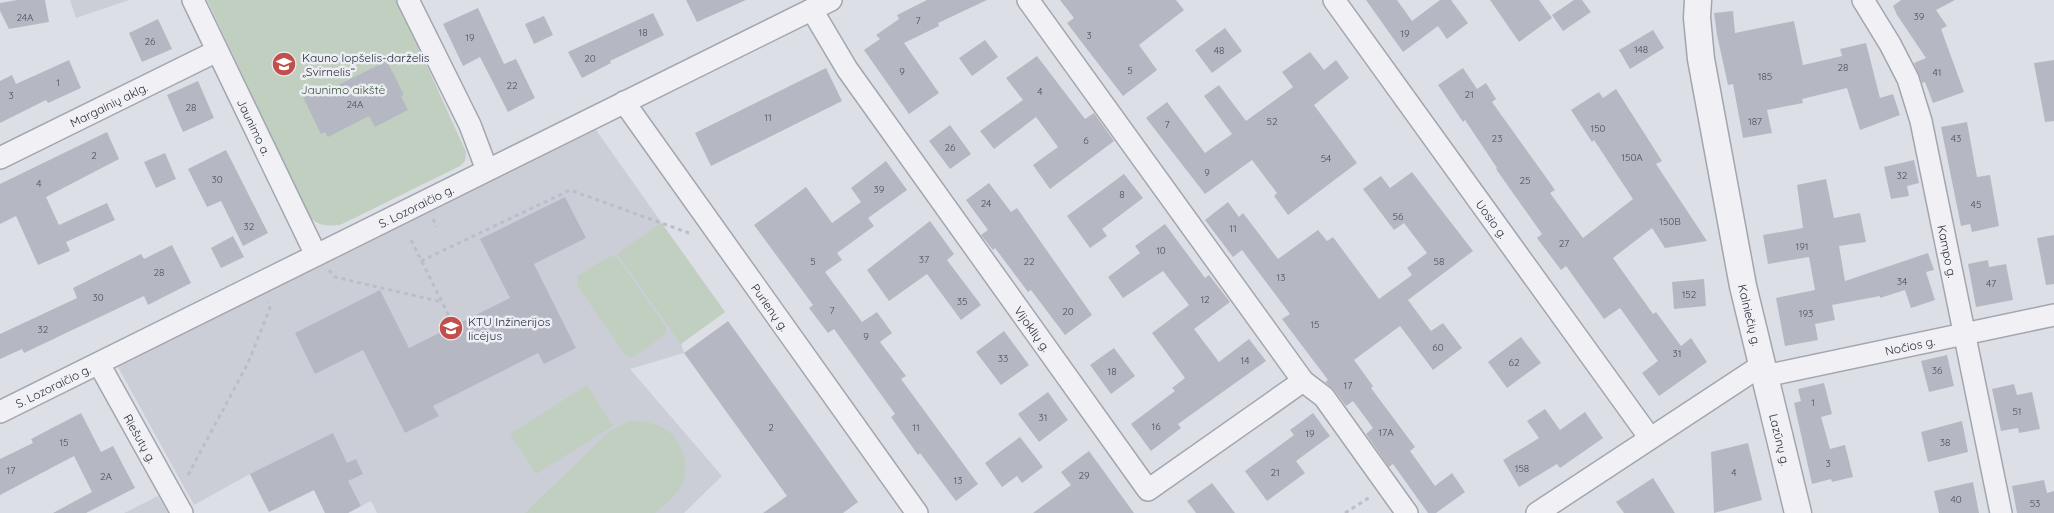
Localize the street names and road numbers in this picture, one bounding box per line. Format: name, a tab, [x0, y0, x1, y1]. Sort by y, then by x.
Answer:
street label: Margainių aklg.	[67, 79, 150, 130]
street label: Jaunimo a.	[234, 96, 274, 158]
street label: S. Lozoraičio g.	[376, 181, 456, 231]
street label: Uosio g.	[1473, 197, 1511, 241]
street label: Kampo g.	[1935, 223, 1960, 279]
street label: Purienų g.	[748, 281, 792, 334]
street label: Kalniečių g.	[1735, 283, 1765, 347]
street label: Vijoklių g.	[1011, 303, 1054, 355]
street label: Nočios g.	[1883, 333, 1936, 358]
street label: S. Lozoraičio g.	[13, 361, 93, 411]
street label: Riešutų g.	[121, 411, 160, 465]
street label: Lazūnų g.	[1767, 412, 1794, 467]

